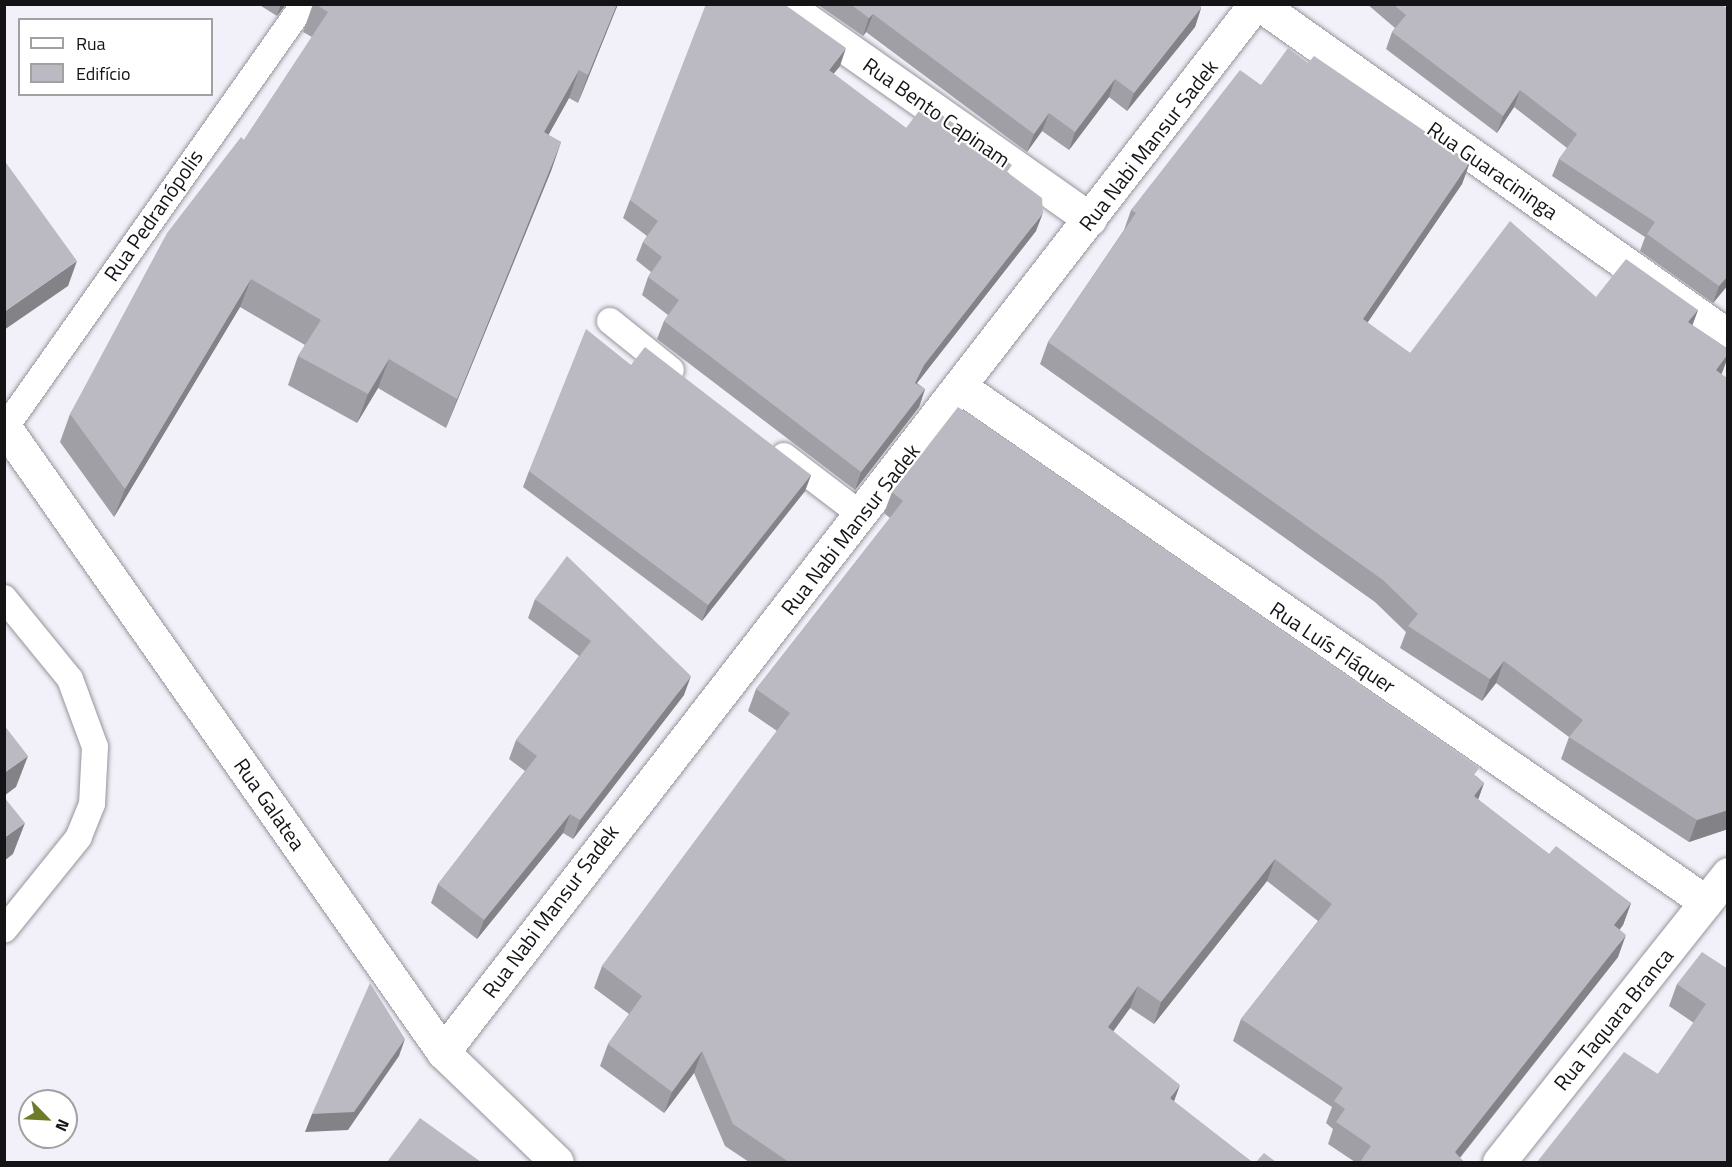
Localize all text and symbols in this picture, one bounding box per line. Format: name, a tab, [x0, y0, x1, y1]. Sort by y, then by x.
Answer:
legend	[18, 18, 213, 96]
text: Rua	[76, 30, 106, 57]
street label: Rua Bento Capinam	[859, 52, 1015, 172]
street label: Rua Nabi Mansur Sadek	[1073, 54, 1223, 236]
text: Edifício	[76, 60, 130, 87]
street label: Rua Guaracininga	[1423, 116, 1563, 224]
street label: Rua Pedranópolis	[98, 144, 208, 286]
street label: Rua Nabi Mansur Sadek	[775, 438, 925, 620]
street label: Rua Luís Fláquer	[1266, 596, 1400, 698]
street label: Rua Galatea	[229, 753, 311, 855]
street label: Rua Nabi Mansur Sadek	[477, 820, 623, 1002]
street label: Rua Taquara Branca	[1548, 943, 1678, 1095]
north arrow	[18, 1089, 78, 1149]
text: N	[49, 1116, 76, 1135]

